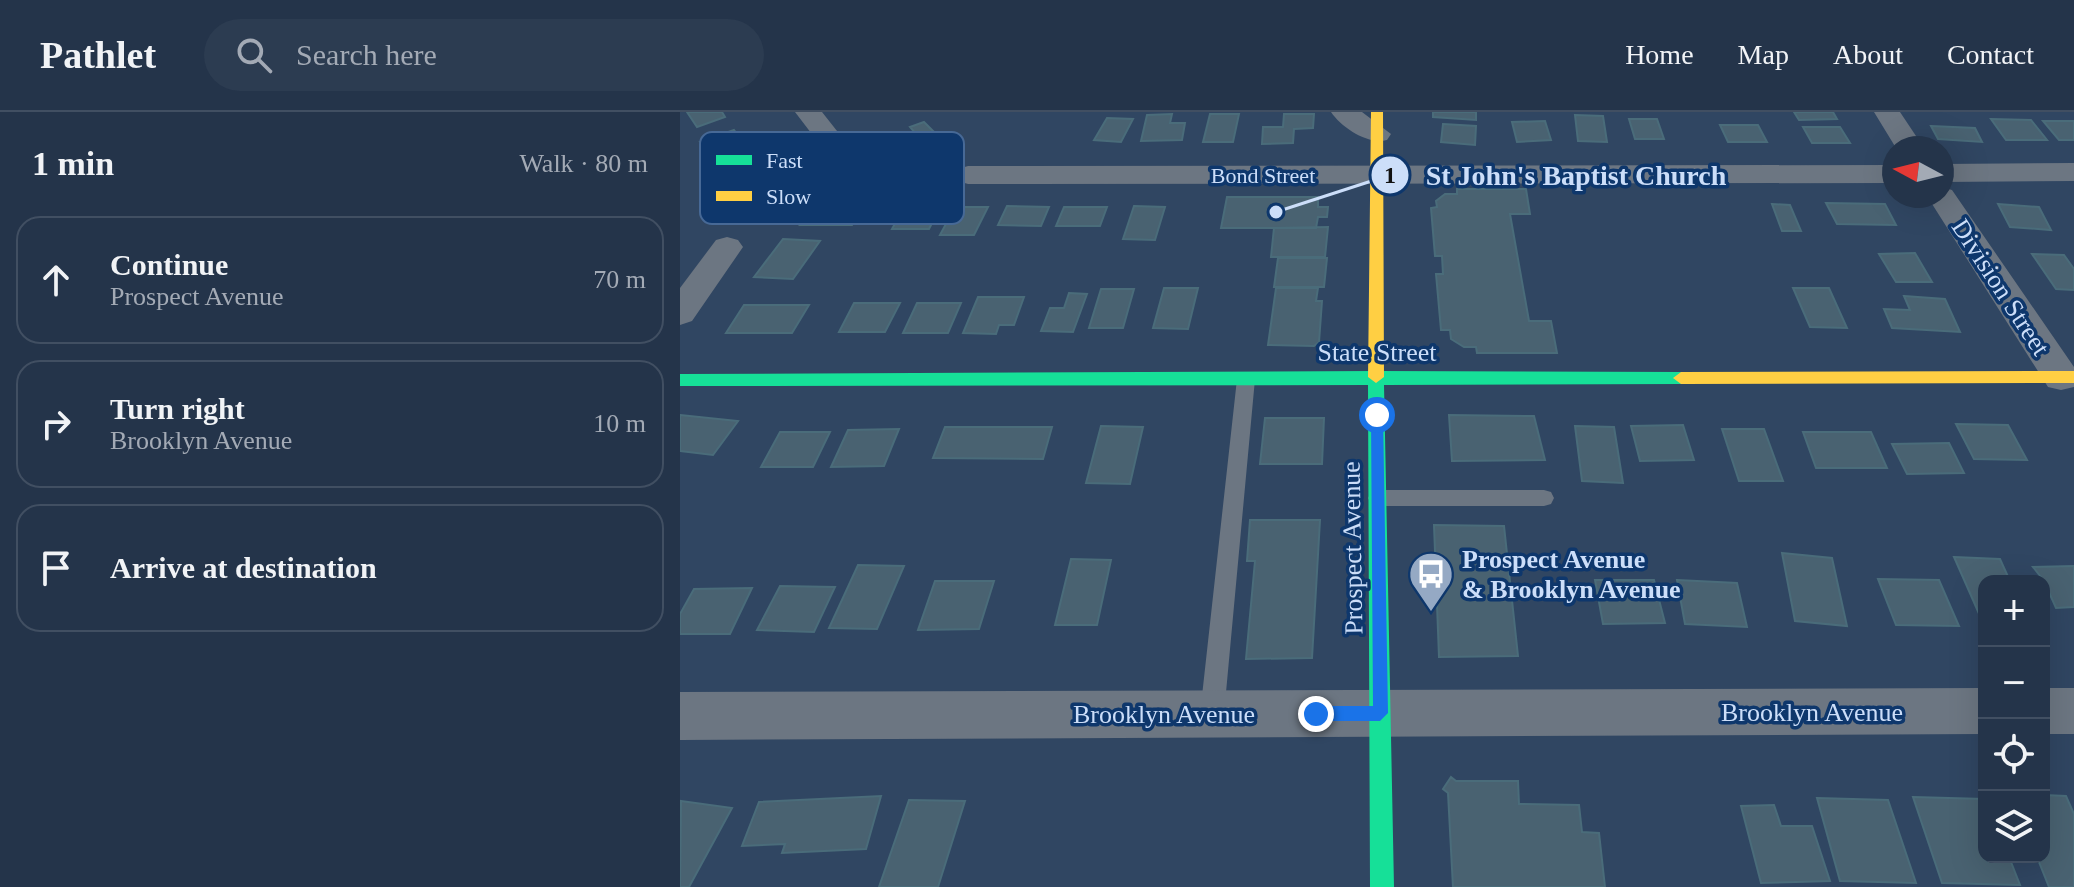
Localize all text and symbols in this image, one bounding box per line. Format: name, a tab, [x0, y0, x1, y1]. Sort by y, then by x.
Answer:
search box	[204, 19, 764, 91]
icon: search	[232, 33, 276, 77]
text: Pathlet	[40, 34, 156, 76]
text: Search here	[296, 38, 437, 71]
text: Home	[1625, 39, 1694, 70]
text: Map	[1738, 39, 1789, 70]
text: About	[1833, 39, 1903, 70]
text: Contact	[1947, 39, 2034, 70]
legend	[700, 132, 964, 224]
north arrow	[1882, 136, 1954, 208]
text: 1 min	[32, 145, 114, 182]
text: Fast	[766, 148, 803, 173]
text: Walk · 80 m	[519, 149, 648, 178]
callout: St John's Baptist Church	[1370, 149, 1743, 201]
text: St John's Baptist Church	[1426, 160, 1727, 191]
text: 1	[1384, 162, 1396, 188]
street label: Bond Street	[1211, 163, 1315, 188]
text: Slow	[766, 184, 811, 209]
street label: Division Street	[1946, 214, 2056, 362]
text: Continue	[110, 248, 228, 281]
icon: ahead	[34, 258, 78, 302]
text: 70 m	[593, 265, 646, 294]
text: Prospect Avenue	[110, 282, 284, 311]
street label: State Street	[1317, 338, 1437, 367]
text: Turn right	[110, 392, 245, 425]
route start	[1359, 397, 1395, 433]
icon: right	[34, 402, 78, 446]
text: 10 m	[593, 409, 646, 438]
text: Brooklyn Avenue	[110, 426, 292, 455]
street label: Prospect Avenue	[1336, 461, 1369, 635]
place label: Prospect Avenue & Brooklyn Avenue	[1462, 545, 1681, 604]
icon: arrive	[34, 546, 78, 590]
bus stop icon: Prospect Avenue & Brooklyn Avenue	[1407, 550, 1455, 613]
text: Arrive at destination	[110, 551, 377, 584]
map controls	[1978, 575, 2050, 863]
button: +	[1978, 575, 2050, 647]
button: −	[1978, 647, 2050, 719]
route end	[1298, 696, 1334, 732]
street label: Brooklyn Avenue	[1721, 698, 1903, 727]
street label: Brooklyn Avenue	[1073, 700, 1255, 729]
button: locate	[1978, 719, 2050, 791]
button: layers	[1978, 791, 2050, 863]

